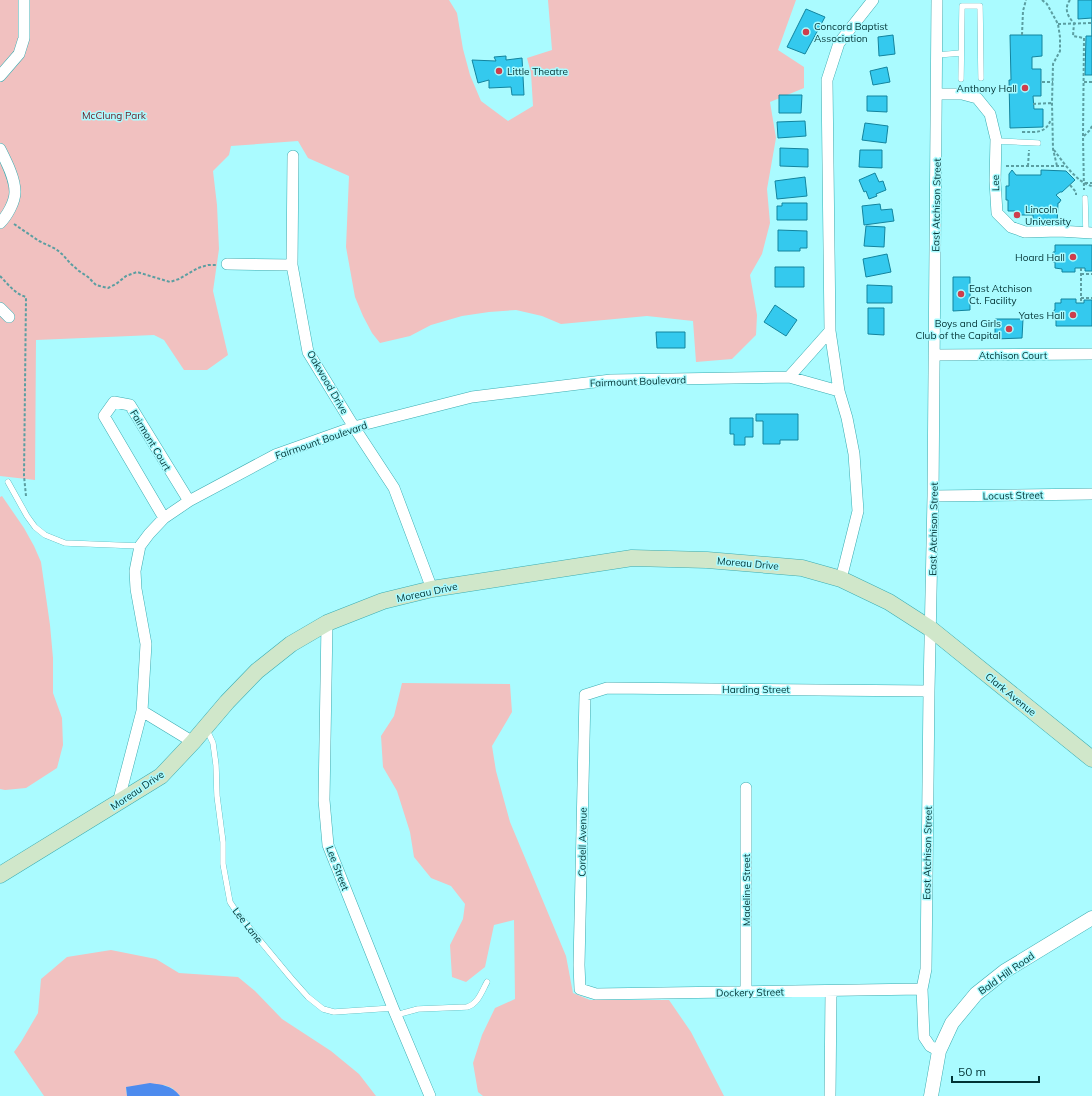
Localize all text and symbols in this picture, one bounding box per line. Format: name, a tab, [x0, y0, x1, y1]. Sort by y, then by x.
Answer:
place label: Concord Baptist Association	[814, 20, 888, 45]
marker: Concord Baptist Association	[801, 27, 811, 37]
place label: Little Theatre	[507, 65, 568, 78]
marker: Little Theatre	[494, 66, 504, 76]
place label: Anthony Hall	[957, 82, 1017, 95]
marker: Anthony Hall	[1020, 83, 1030, 93]
park label: McClung Park	[82, 109, 147, 122]
street label: East Atchison Street	[929, 158, 944, 252]
street label: Lee	[989, 175, 1002, 191]
place label: Lincoln University	[1025, 203, 1072, 228]
marker: Lincoln University	[1012, 210, 1022, 220]
place label: Hoard Hall	[1015, 251, 1065, 264]
marker: Hoard Hall	[1068, 252, 1078, 262]
place label: East Atchison Ct. Facility	[969, 282, 1032, 307]
marker: East Atchison Ct. Facility	[956, 289, 966, 299]
place label: Yates Hall	[1018, 309, 1065, 322]
marker: Yates Hall	[1068, 310, 1078, 320]
place label: Boys and Girls Club of the Capital	[915, 317, 1001, 342]
marker: Boys and Girls Club of the Capital	[1004, 324, 1014, 334]
street label: Oakwood Drive	[304, 348, 351, 416]
street label: Atchison Court	[979, 349, 1048, 362]
street label: Fairmount Boulevard	[590, 373, 686, 390]
street label: Fairmont Court	[127, 407, 174, 474]
street label: Fairmount Boulevard	[273, 419, 369, 462]
street label: East Atchison Street	[926, 482, 941, 576]
street label: Locust Street	[983, 488, 1044, 503]
street label: Moreau Drive	[717, 554, 779, 573]
street label: Moreau Drive	[396, 580, 459, 605]
street label: Clark Avenue	[983, 670, 1039, 719]
street label: Harding Street	[722, 683, 790, 696]
street label: Moreau Drive	[108, 768, 167, 813]
street label: East Atchison Street	[920, 806, 935, 900]
street label: Cordell Avenue	[575, 807, 590, 877]
street label: Lee Street	[323, 844, 352, 893]
street label: Madeline Street	[740, 853, 753, 926]
street label: Lee Lane	[230, 905, 266, 946]
street label: Bald Hill Road	[976, 949, 1037, 998]
street label: Dockery Street	[716, 985, 785, 1000]
scale bar	[952, 1058, 1039, 1084]
text: 50 m	[958, 1064, 986, 1079]

